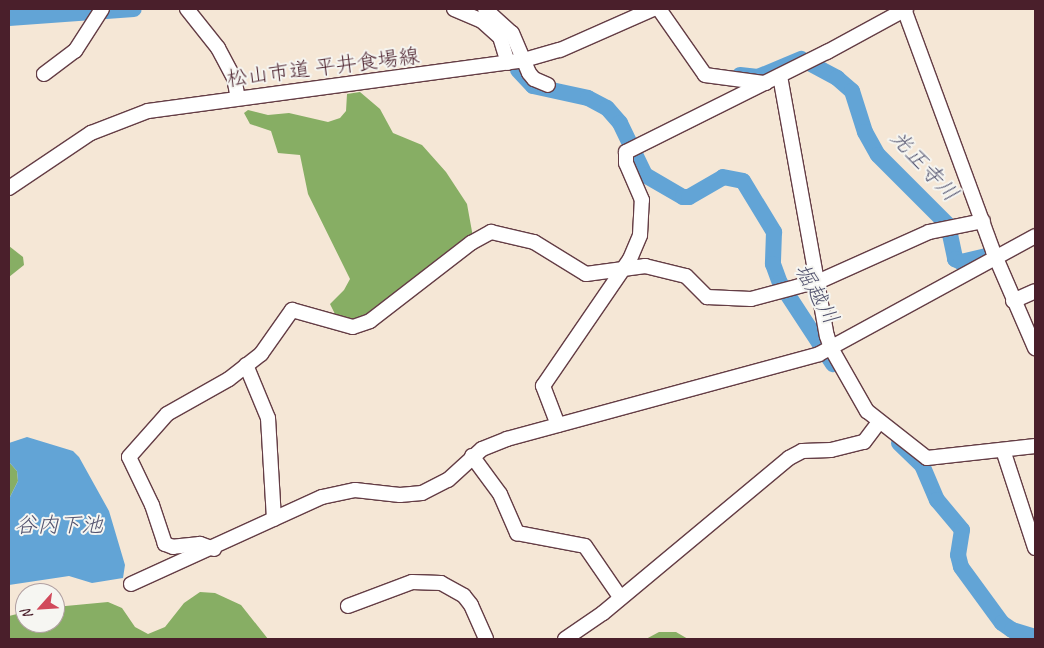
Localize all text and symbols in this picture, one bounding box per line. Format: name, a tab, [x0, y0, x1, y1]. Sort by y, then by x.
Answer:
street label: 松山市道 平井食場線	[225, 43, 421, 91]
water label: 光正寺川	[884, 125, 964, 207]
water label: 堀越川	[788, 259, 844, 329]
water label: 谷内下池	[15, 513, 103, 539]
north arrow	[15, 583, 65, 633]
text: N	[17, 607, 37, 622]

